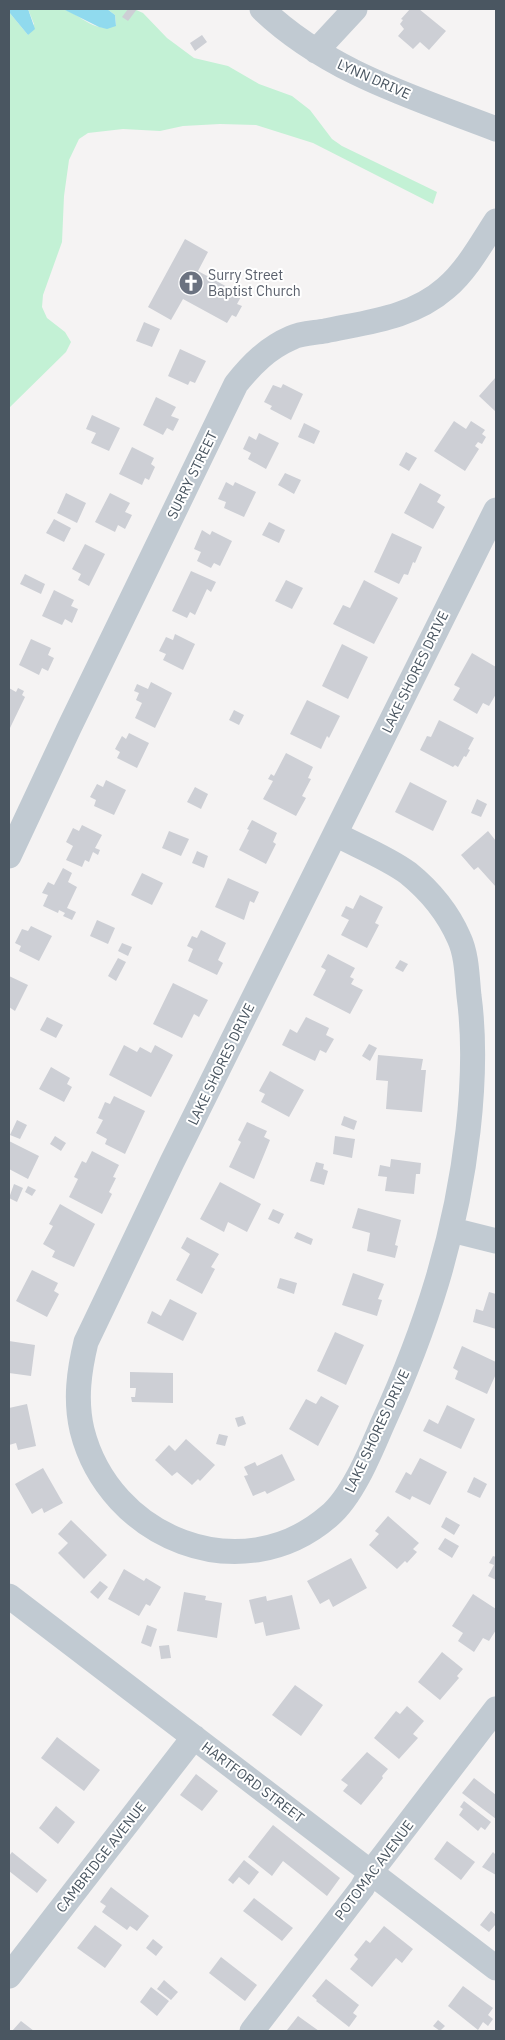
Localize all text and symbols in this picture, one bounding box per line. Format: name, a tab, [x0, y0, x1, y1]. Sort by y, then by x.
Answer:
street label: LYNN DRIVE	[335, 55, 413, 103]
place label: Surry Street Baptist Church	[208, 266, 301, 300]
church icon: Surry Street Baptist Church	[178, 270, 204, 296]
street label: SURRY STREET	[163, 428, 221, 522]
street label: LAKE SHORES DRIVE	[378, 608, 452, 736]
street label: LAKE SHORES DRIVE	[184, 1000, 258, 1128]
street label: LAKE SHORES DRIVE	[341, 1367, 413, 1495]
street label: HARTFORD STREET	[198, 1738, 308, 1826]
street label: CAMBRIDGE AVENUE	[52, 1798, 150, 1916]
street label: POTOMAC AVENUE	[331, 1816, 417, 1924]

